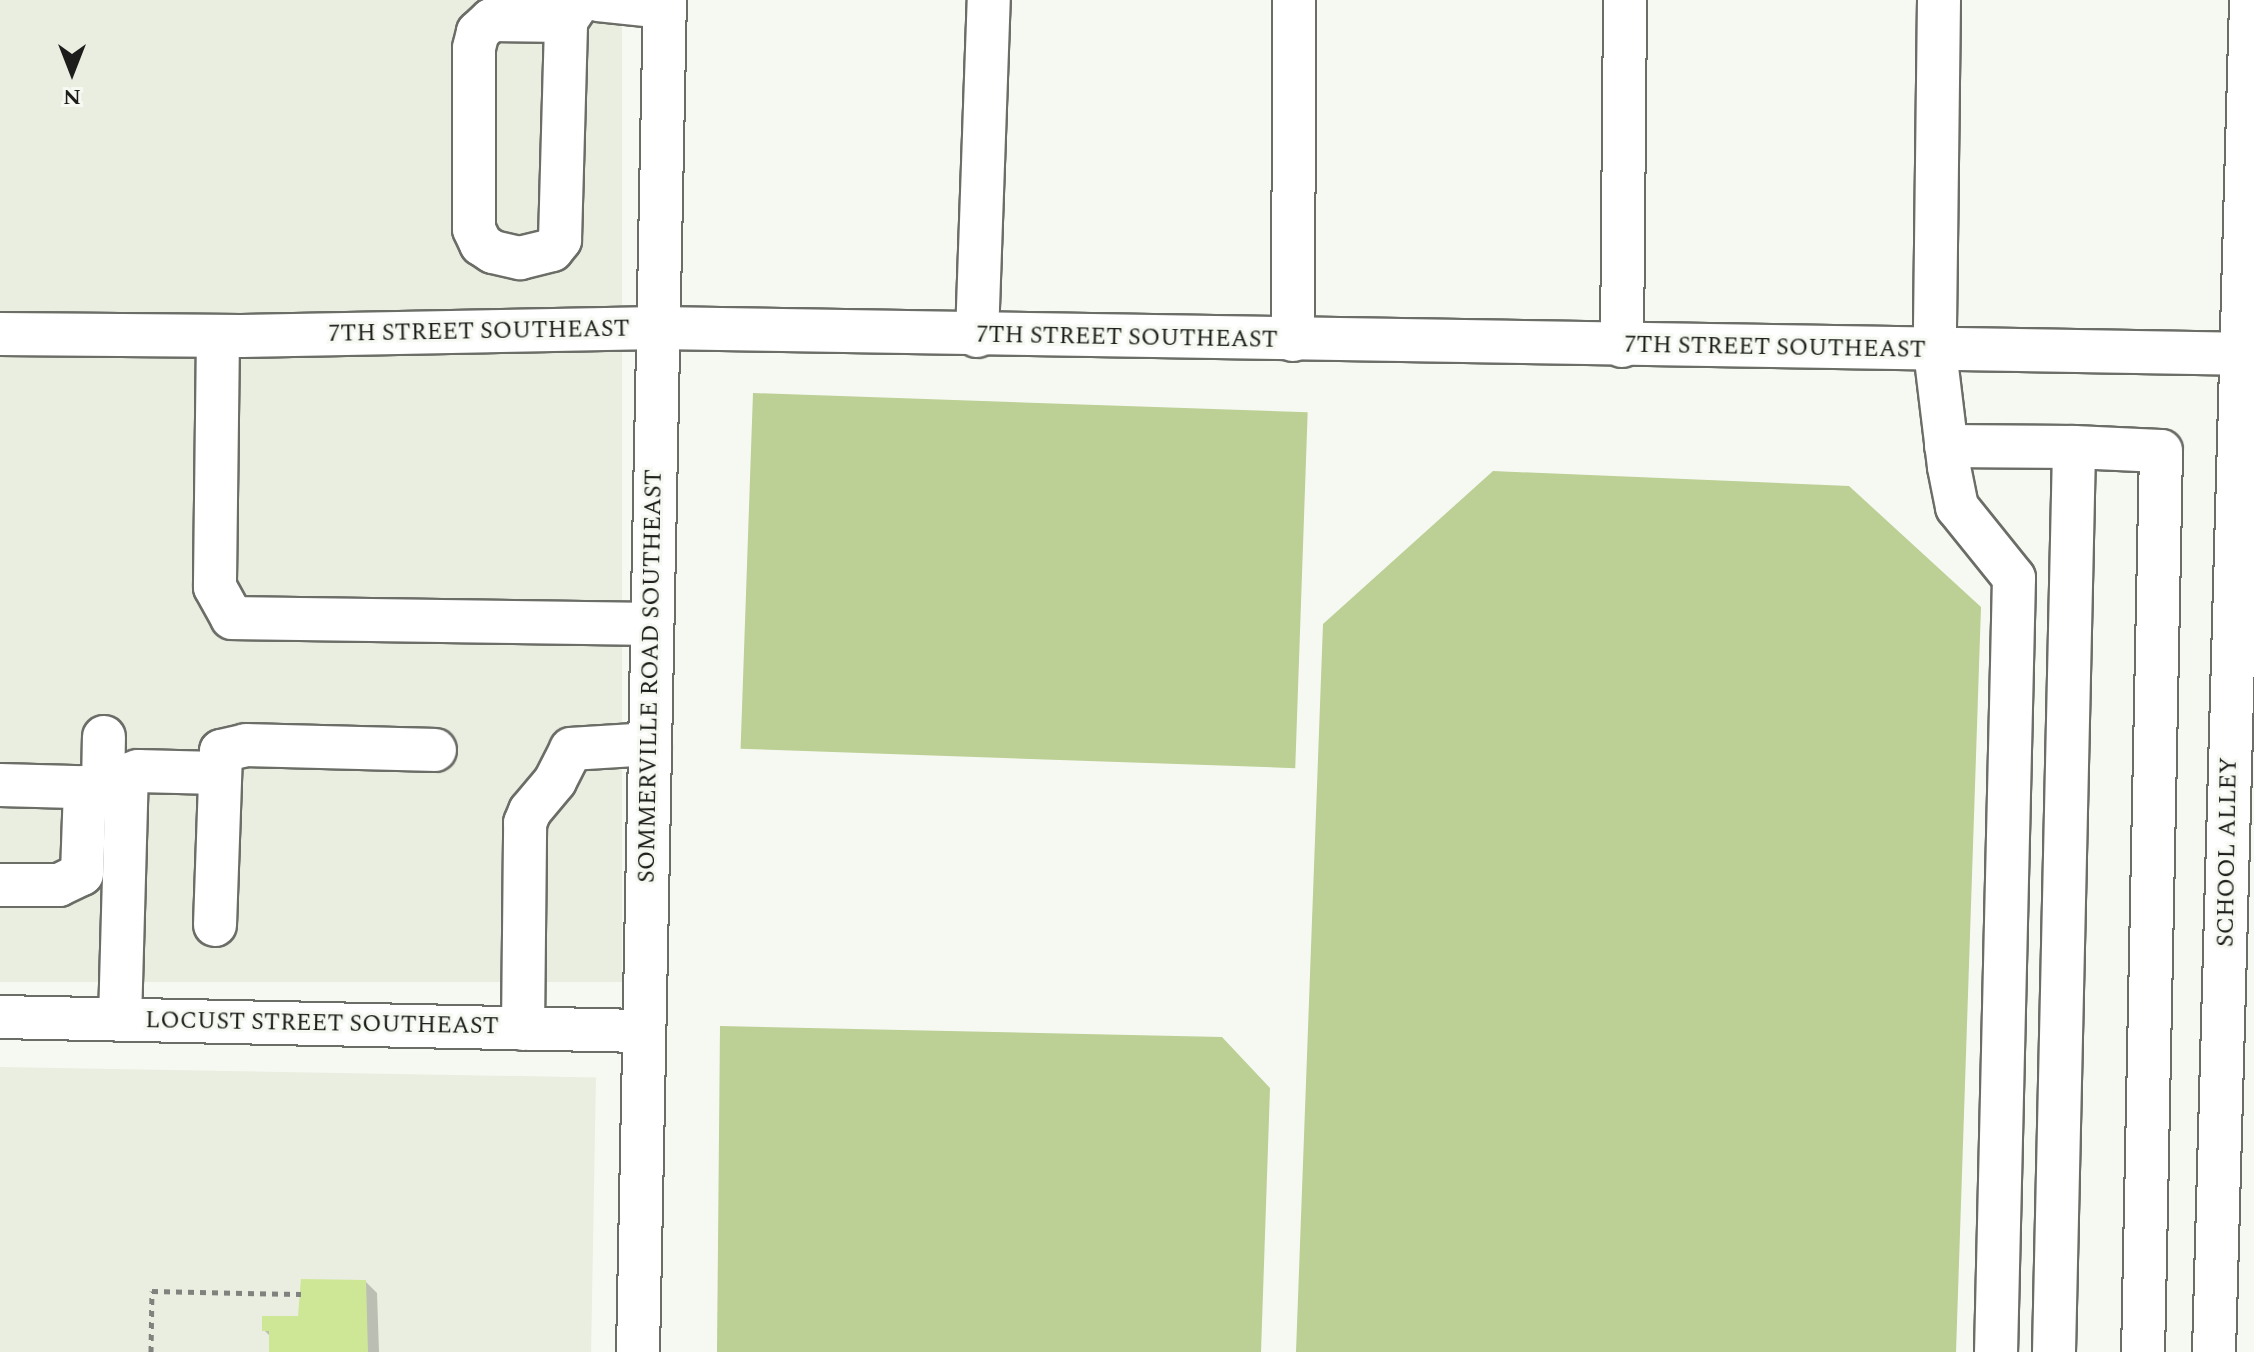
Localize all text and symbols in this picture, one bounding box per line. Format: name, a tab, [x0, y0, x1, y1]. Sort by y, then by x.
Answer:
north arrow	[32, 32, 112, 112]
text: N	[63, 80, 81, 113]
street label: 7TH STREET SOUTHEAST	[328, 315, 630, 349]
street label: 7TH STREET SOUTHEAST	[976, 321, 1278, 355]
street label: 7TH STREET SOUTHEAST	[1624, 331, 1926, 365]
street label: SOMMERVILLE ROAD SOUTHEAST	[633, 469, 669, 883]
street label: SCHOOL ALLEY	[2212, 757, 2244, 947]
street label: LOCUST STREET SOUTHEAST	[145, 1007, 499, 1041]

